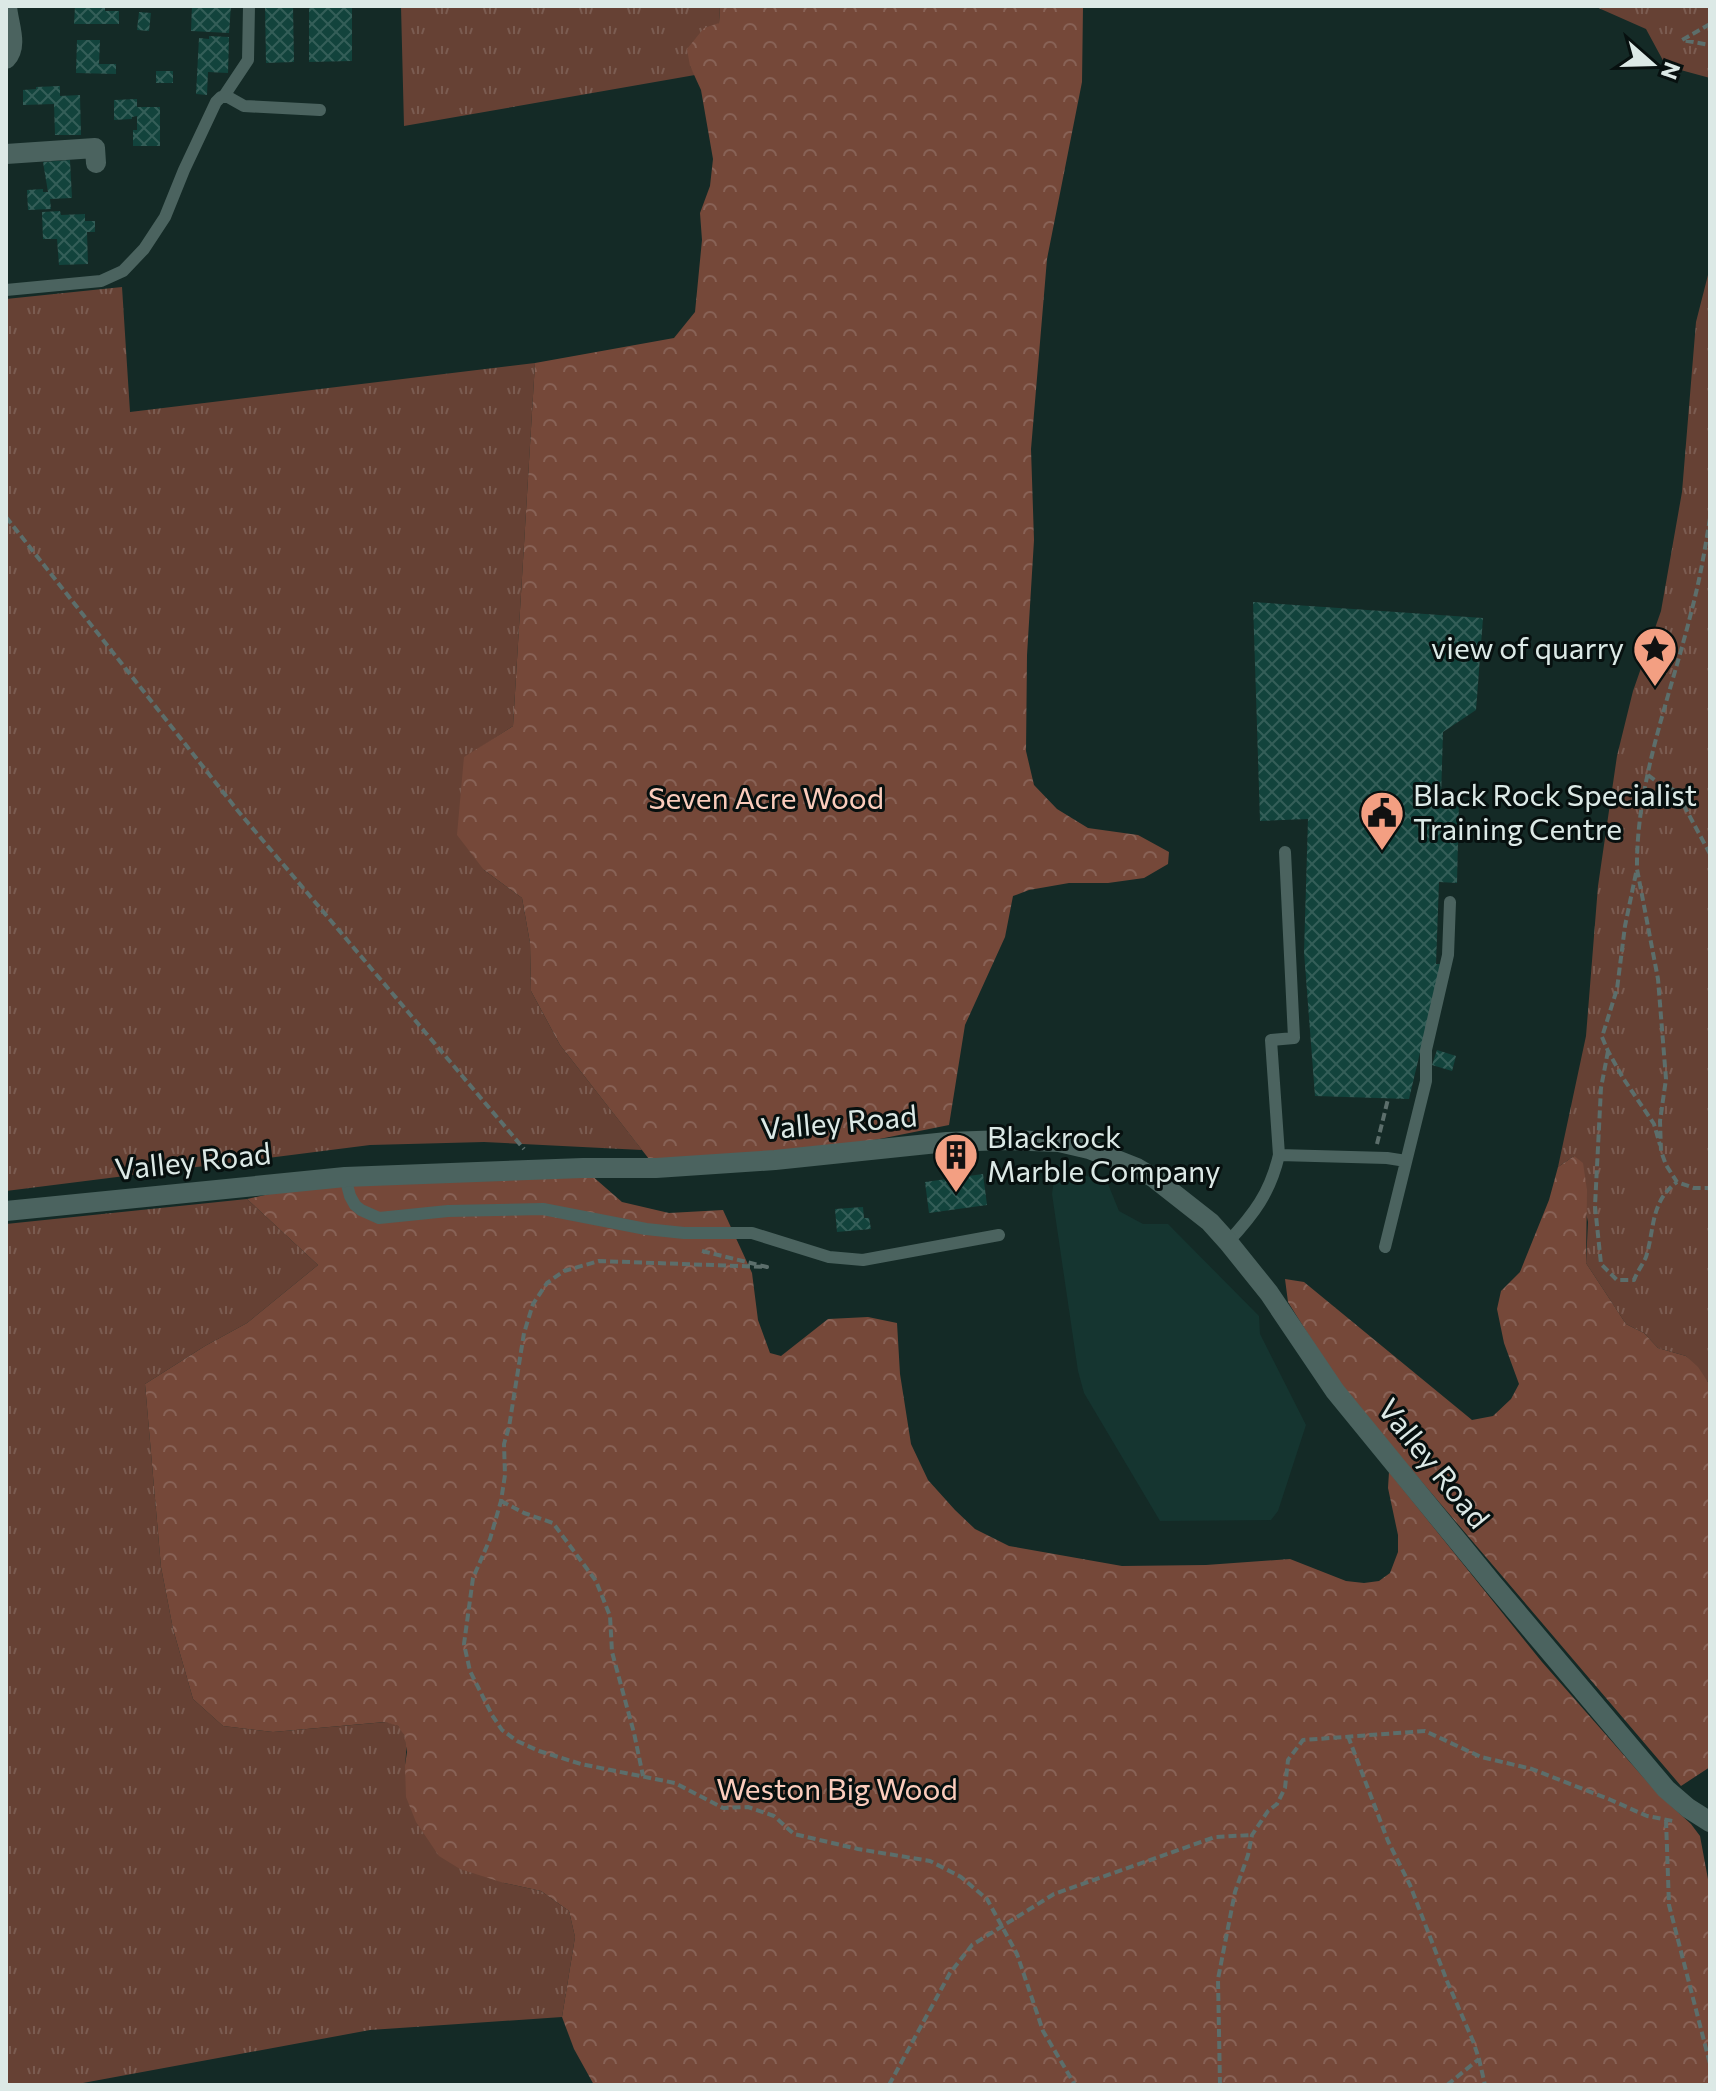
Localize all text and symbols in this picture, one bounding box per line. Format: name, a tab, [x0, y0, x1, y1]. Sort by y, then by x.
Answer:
north arrow	[1612, 24, 1692, 104]
text: N	[1656, 59, 1687, 83]
place icon: view of quarry	[1631, 625, 1679, 688]
place label: view of quarry	[1431, 628, 1624, 665]
place label: Black Rock Specialist Training Centre	[1413, 775, 1697, 846]
park label: Seven Acre Wood	[648, 778, 884, 815]
public building icon: Black Rock Specialist Training Centre	[1358, 789, 1406, 852]
street label: Valley Road	[759, 1095, 918, 1146]
place label: Blackrock Marble Company	[987, 1117, 1221, 1188]
building icon: Blackrock Marble Company	[932, 1131, 980, 1194]
street label: Valley Road	[113, 1133, 273, 1186]
street label: Valley Road	[1371, 1390, 1499, 1535]
park label: Weston Big Wood	[716, 1769, 958, 1806]

